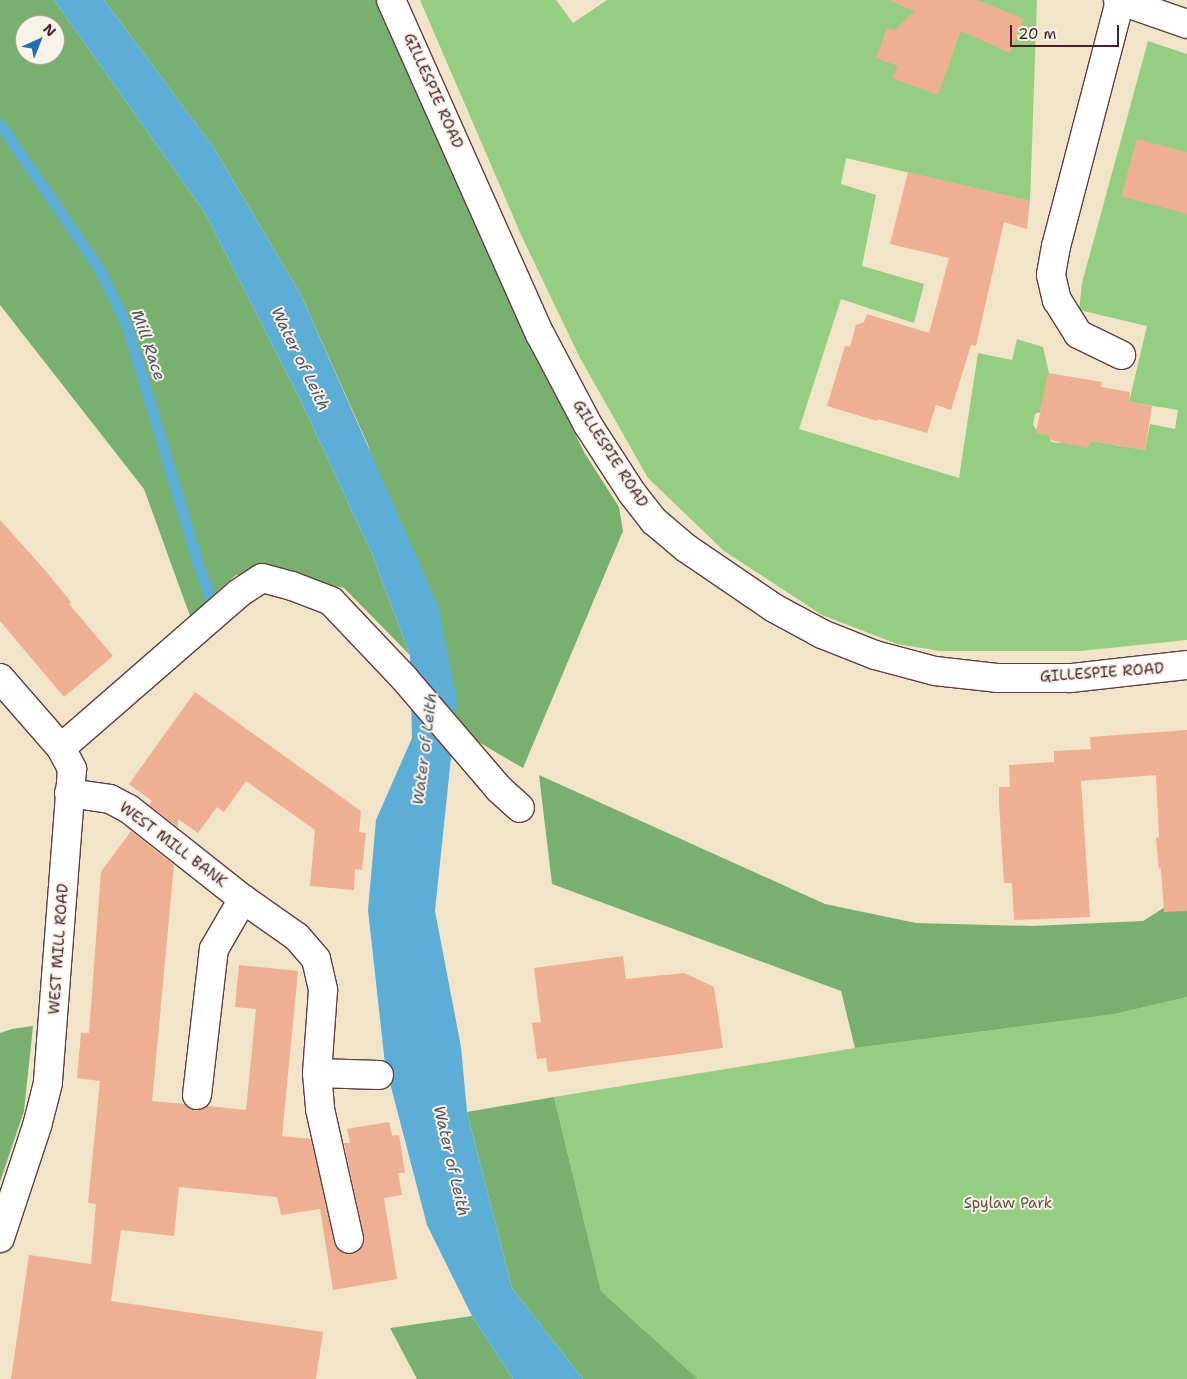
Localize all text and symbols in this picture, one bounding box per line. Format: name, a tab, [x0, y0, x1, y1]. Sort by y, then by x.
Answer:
north arrow	[15, 15, 65, 65]
scale bar	[1012, 15, 1121, 47]
text: N	[39, 20, 60, 40]
text: 20 m	[1018, 24, 1057, 44]
street label: GILLESPIE ROAD	[399, 30, 467, 152]
water label: Water of Leith	[267, 304, 333, 414]
water label: Mill Race	[127, 307, 169, 383]
street label: GILLESPIE ROAD	[569, 397, 651, 511]
street label: GILLESPIE ROAD	[1039, 660, 1165, 686]
water label: Water of Leith	[409, 692, 441, 806]
street label: WEST MILL BANK	[115, 799, 231, 891]
street label: WEST MILL ROAD	[45, 883, 73, 1015]
water label: Water of Leith	[429, 1104, 473, 1218]
park label: Spylaw Park	[964, 1195, 1052, 1213]

